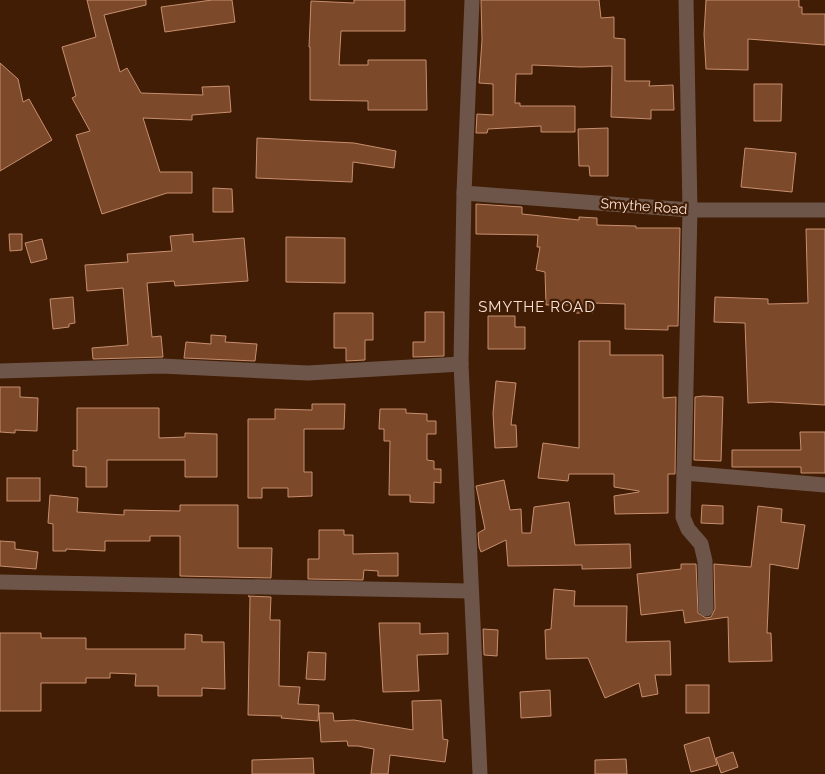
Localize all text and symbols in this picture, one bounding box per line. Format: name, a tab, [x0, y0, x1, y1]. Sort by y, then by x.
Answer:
street label: Smythe Road	[600, 195, 688, 217]
district label: SMYTHE ROAD	[478, 298, 596, 316]

